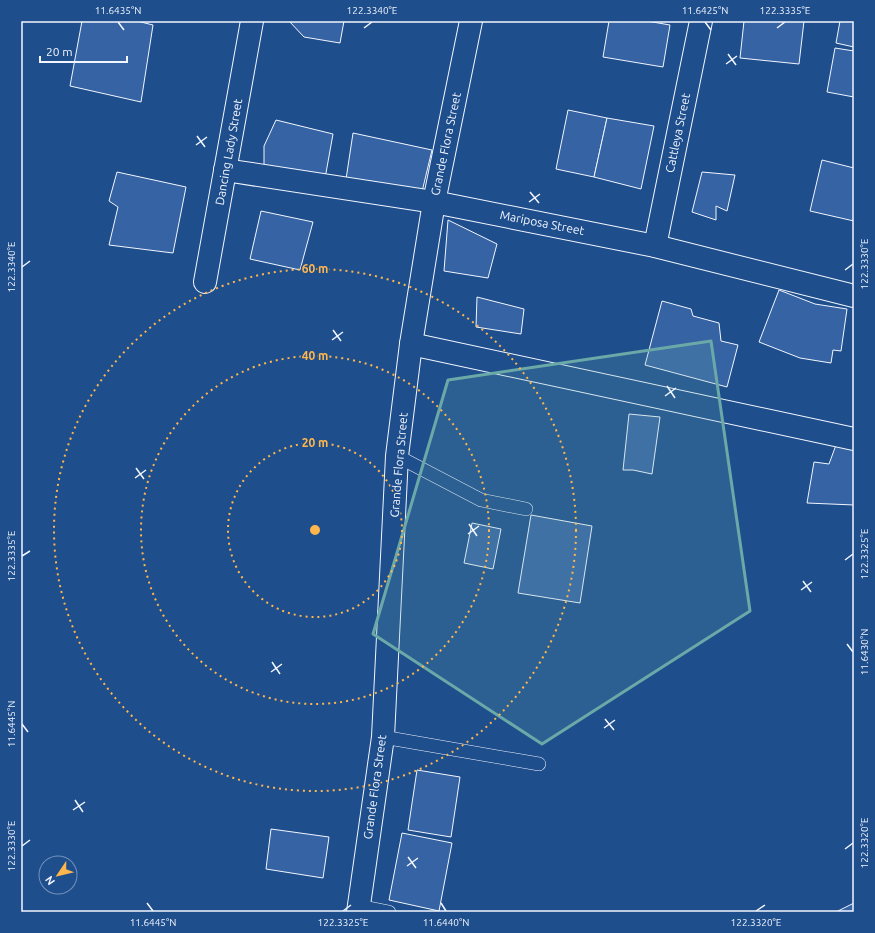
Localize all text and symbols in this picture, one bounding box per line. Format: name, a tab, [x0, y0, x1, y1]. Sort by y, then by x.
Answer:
text: 11.6435°N	[95, 5, 141, 16]
text: 122.3340°E	[347, 5, 398, 16]
text: 11.6425°N	[682, 5, 728, 16]
text: 122.3335°E	[760, 5, 811, 16]
scale bar	[40, 38, 127, 64]
text: 20 m	[46, 45, 73, 58]
street label: Grande Flora Street	[428, 91, 463, 197]
street label: Cattleya Street	[663, 92, 692, 174]
street label: Dancing Lady Street	[213, 97, 244, 206]
street label: Mariposa Street	[499, 208, 586, 237]
text: 122.3330°E	[859, 238, 870, 289]
text: 122.3340°E	[6, 241, 17, 292]
text: 60 m	[302, 262, 328, 275]
text: 40 m	[302, 349, 328, 362]
street label: Grande Flora Street	[387, 412, 410, 518]
text: 20 m	[302, 436, 328, 449]
centre of rings	[308, 523, 322, 537]
text: 122.3325°E	[859, 528, 870, 579]
text: 122.3335°E	[6, 530, 17, 581]
text: 11.6430°N	[859, 629, 870, 675]
text: 11.6445°N	[6, 701, 17, 747]
street label: Grande Flora Street	[361, 734, 388, 840]
text: 122.3320°E	[859, 817, 870, 868]
text: 122.3330°E	[6, 820, 17, 871]
north arrow	[38, 855, 78, 895]
text: N	[43, 874, 57, 888]
text: 11.6445°N	[130, 917, 176, 928]
text: 122.3325°E	[318, 917, 369, 928]
text: 11.6440°N	[423, 917, 469, 928]
text: 122.3320°E	[731, 917, 782, 928]

